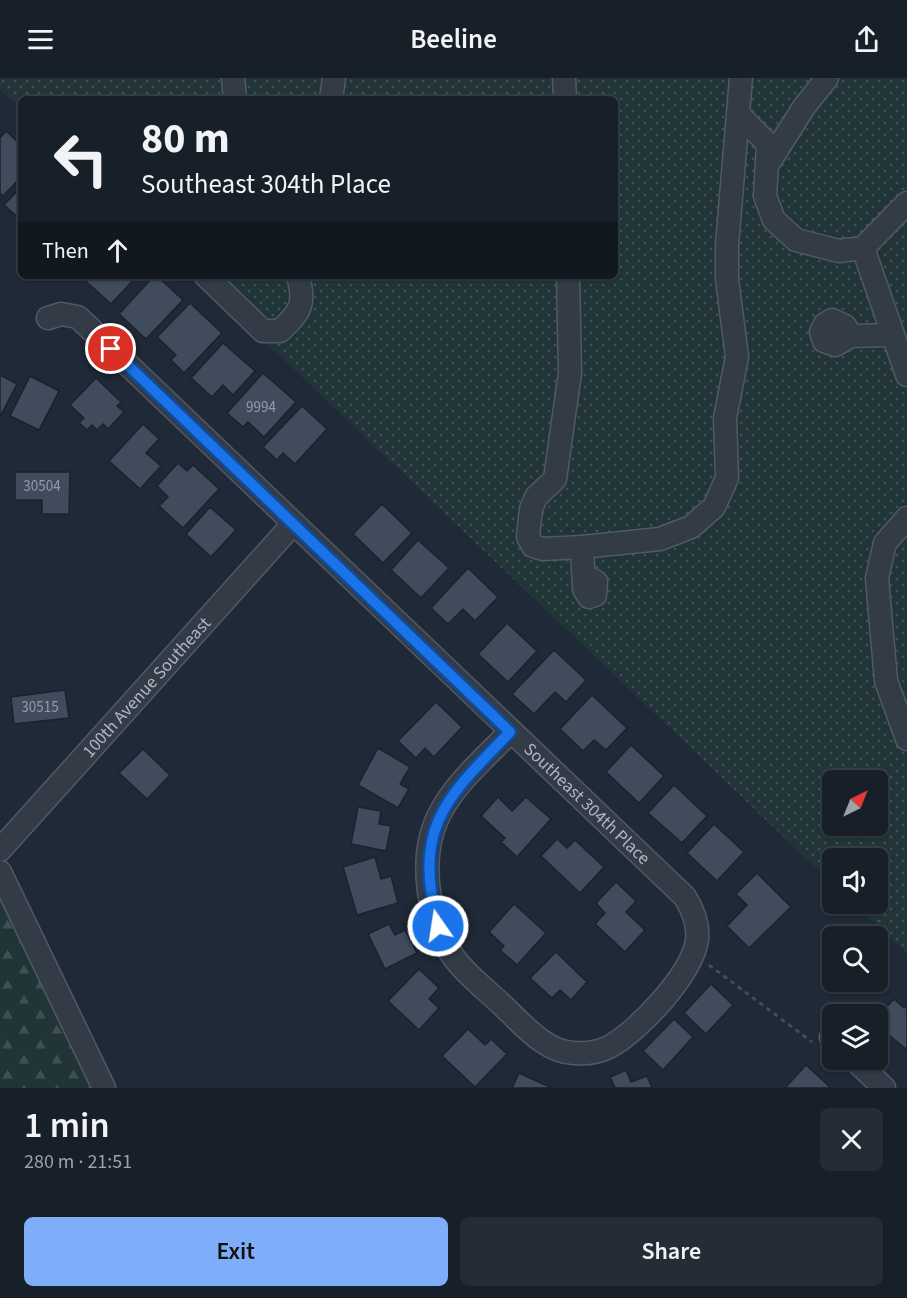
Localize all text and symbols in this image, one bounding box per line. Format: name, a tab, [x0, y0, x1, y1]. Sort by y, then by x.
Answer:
text: Beeline	[410, 20, 497, 59]
icon: menu	[24, 23, 57, 56]
icon: share	[850, 23, 883, 56]
text: 80 m	[141, 109, 230, 169]
icon: left	[42, 120, 120, 198]
text: Southeast 304th Place	[141, 165, 391, 204]
icon: ahead	[101, 234, 134, 267]
text: Then	[42, 235, 89, 267]
pin	[85, 323, 136, 374]
icon: arrive	[94, 332, 127, 365]
house number: 9994	[246, 397, 276, 418]
house number: 30504	[23, 476, 61, 497]
street label: 100th Avenue Southeast	[76, 611, 216, 763]
house number: 30515	[21, 697, 59, 718]
street label: Southeast 304th Place	[518, 737, 656, 870]
north arrow	[822, 770, 888, 836]
map controls	[822, 770, 888, 1070]
button: sound	[822, 848, 888, 914]
position arrow	[406, 894, 470, 958]
button: search	[822, 926, 888, 992]
button: layers	[822, 1004, 888, 1070]
text: 1 min	[24, 1100, 110, 1151]
button: close	[820, 1108, 883, 1171]
text: 280 m · 21:51	[24, 1148, 132, 1176]
button: Exit	[24, 1217, 448, 1286]
button: Share	[460, 1217, 883, 1286]

